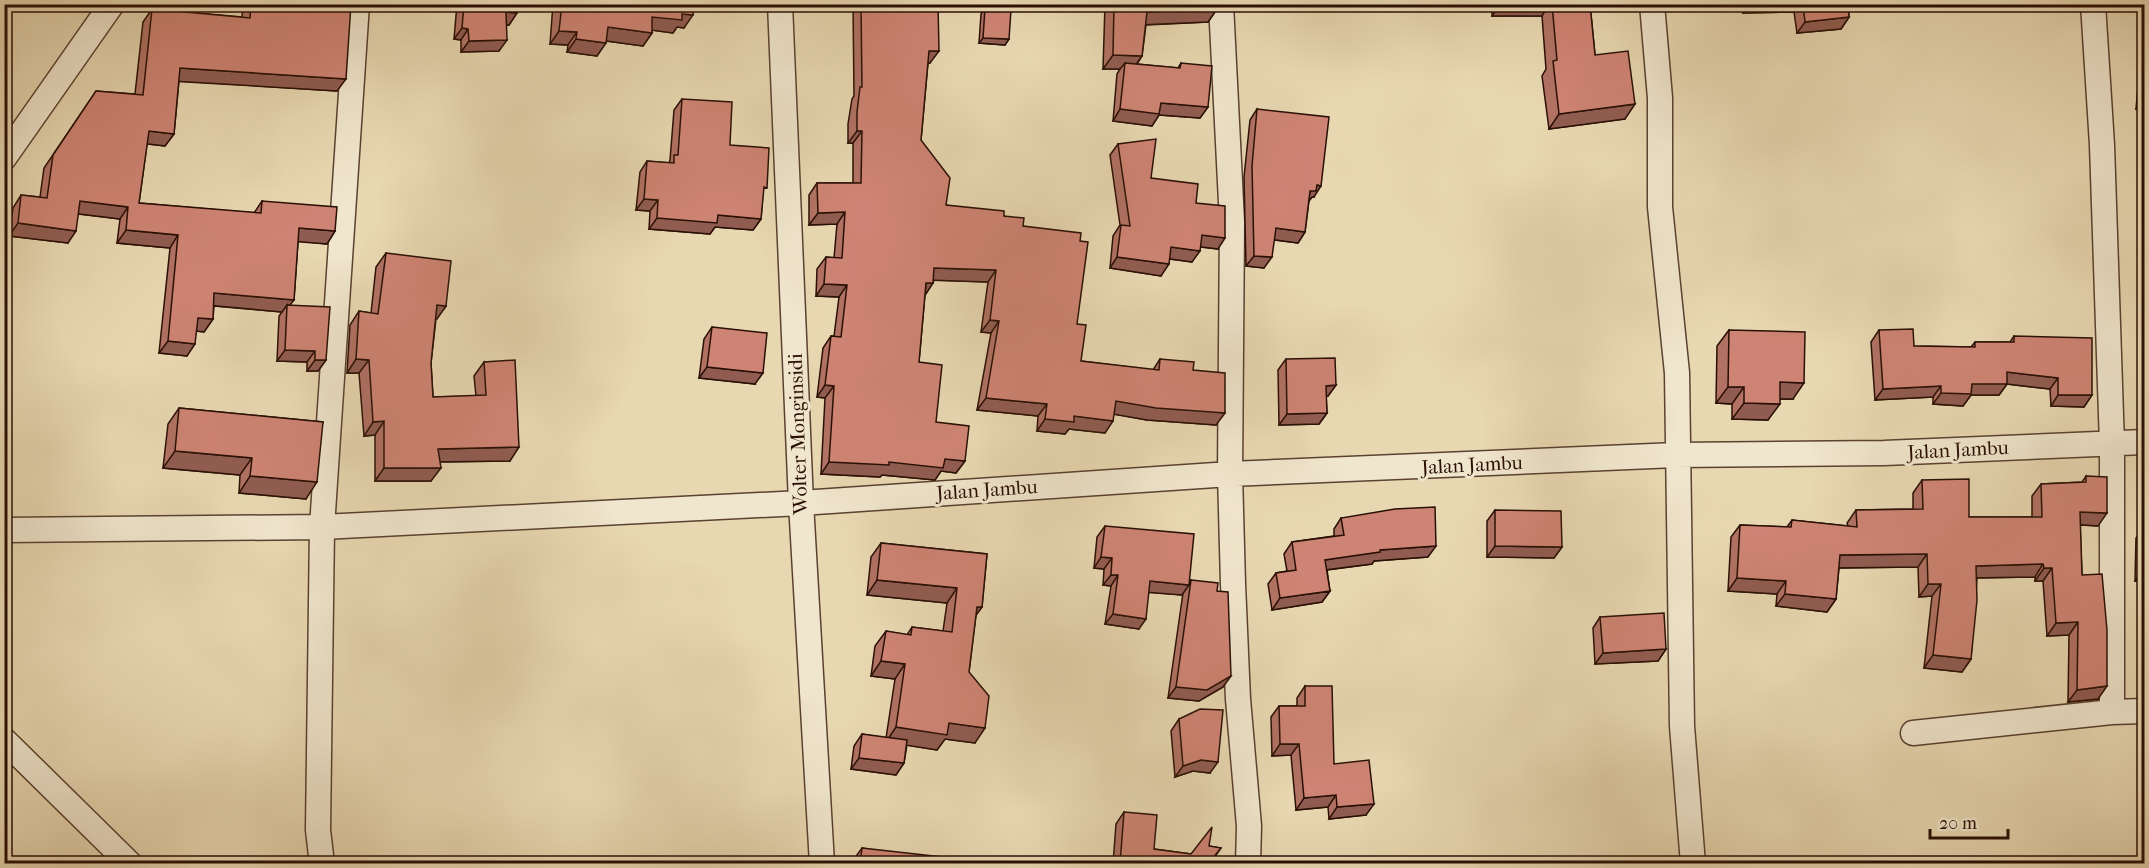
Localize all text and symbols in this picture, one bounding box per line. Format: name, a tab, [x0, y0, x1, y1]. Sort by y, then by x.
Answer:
street label: Wolter Monginsidi	[784, 353, 812, 516]
street label: Jalan Jambu	[1905, 436, 2010, 464]
street label: Jalan Jambu	[1419, 451, 1524, 479]
street label: Jalan Jambu	[934, 475, 1039, 505]
scale bar	[1930, 802, 2008, 840]
text: 20 m	[1939, 813, 1977, 834]

